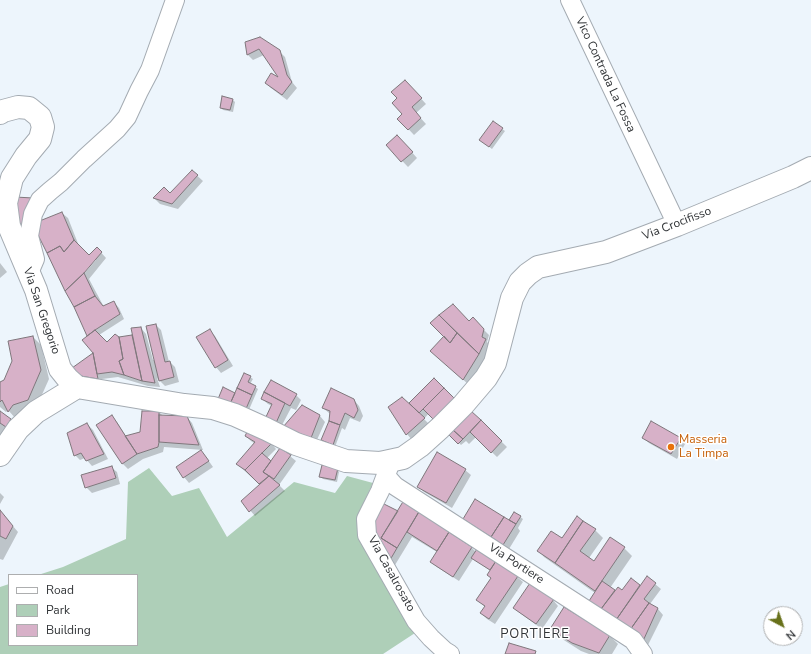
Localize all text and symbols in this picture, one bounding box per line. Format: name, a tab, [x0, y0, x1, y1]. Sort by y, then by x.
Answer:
street label: Vico Contrada La Fossa	[572, 15, 638, 135]
street label: Via Crocifisso	[640, 204, 714, 244]
street label: Via San Gregorio	[19, 266, 63, 356]
place label: Masseria La Timpa	[679, 433, 729, 461]
marker: Masseria La Timpa	[666, 442, 676, 452]
street label: Via Casalrosato	[364, 534, 418, 614]
street label: Via Portiere	[486, 541, 546, 587]
legend	[8, 574, 138, 646]
text: Road	[46, 582, 74, 598]
text: Park	[46, 602, 70, 618]
north arrow	[763, 606, 803, 646]
text: Building	[46, 622, 91, 638]
text: N	[783, 626, 799, 643]
district label: PORTIERE	[500, 627, 570, 643]

